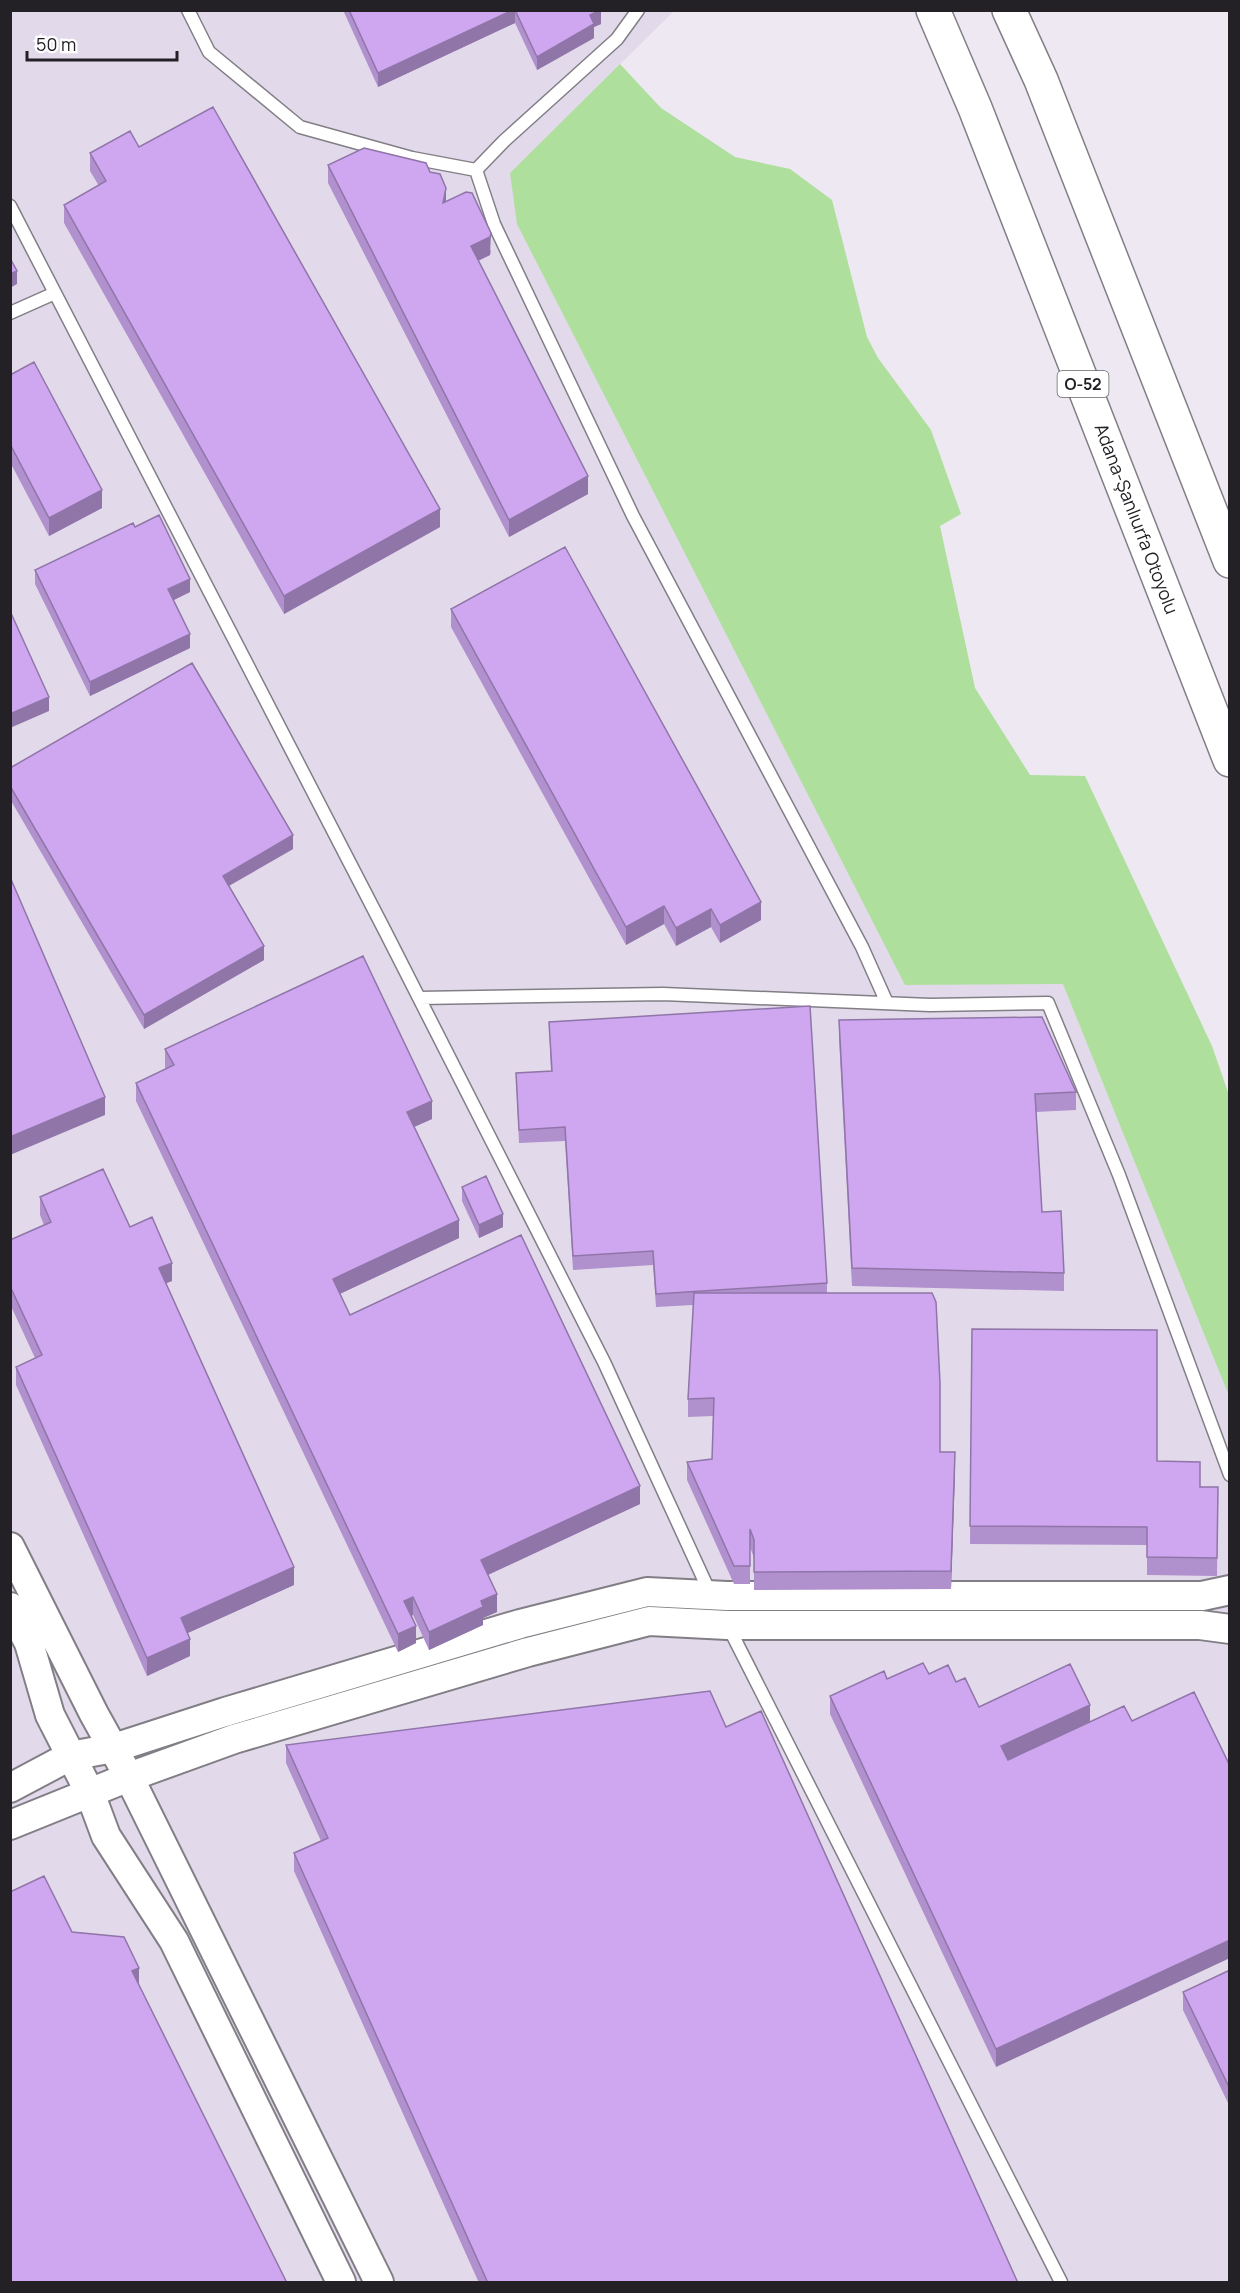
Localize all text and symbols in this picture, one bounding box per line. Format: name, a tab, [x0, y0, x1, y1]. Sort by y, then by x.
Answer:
scale bar	[27, 24, 177, 62]
text: 50 m	[36, 32, 76, 56]
road number: O-52	[1058, 371, 1108, 397]
street label: Adana-Şanlıurfa Otoyolu	[1089, 420, 1184, 617]

